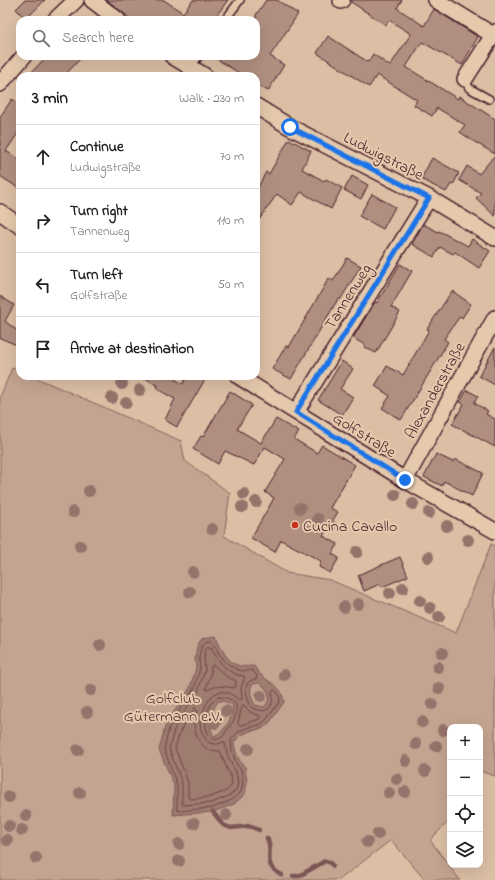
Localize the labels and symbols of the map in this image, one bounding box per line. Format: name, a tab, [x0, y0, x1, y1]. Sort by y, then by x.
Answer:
route start	[281, 118, 299, 136]
street label: Ludwigstraße	[339, 126, 428, 188]
street label: Tannenweg	[319, 260, 378, 335]
street label: Alexanderstraße	[399, 338, 473, 444]
street label: Golfstraße	[328, 407, 401, 465]
route end	[396, 471, 414, 489]
place label: Cucina Cavallo	[303, 515, 397, 539]
marker: Cucina Cavallo	[290, 520, 300, 530]
park label: Golfclub Gütermann e.V.	[124, 687, 222, 729]

